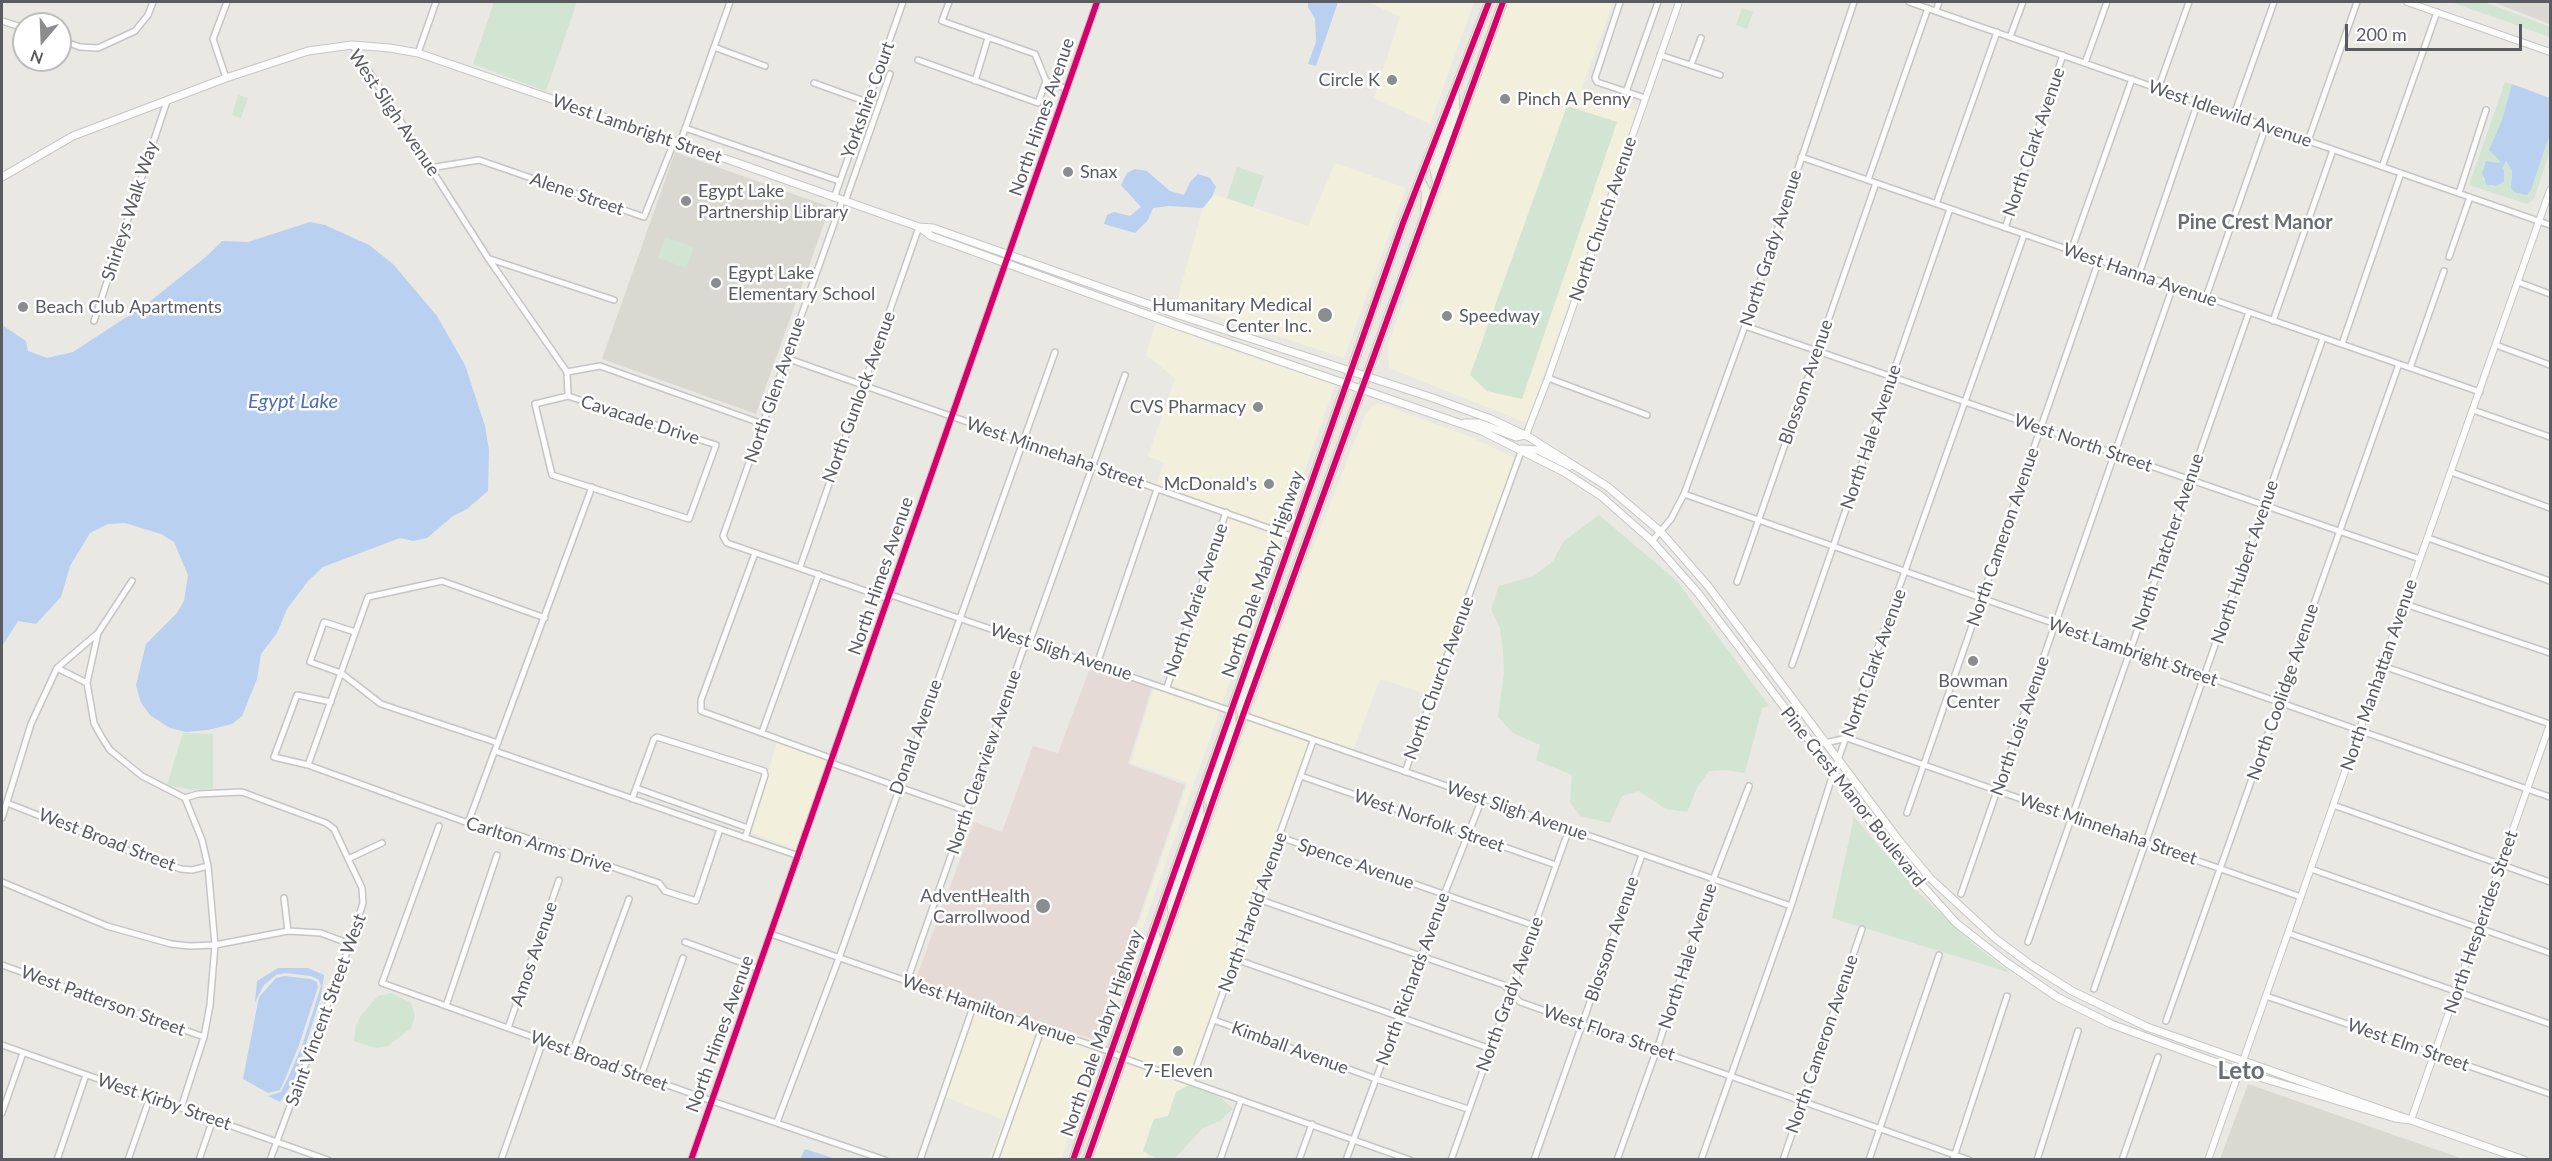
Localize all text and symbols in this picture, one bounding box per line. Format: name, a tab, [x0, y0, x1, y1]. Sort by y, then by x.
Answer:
north arrow	[12, 12, 72, 72]
scale bar	[2348, 12, 2525, 50]
text: 200 m	[2356, 23, 2407, 45]
street label: North Himes Avenue	[1005, 35, 1079, 199]
street label: Yorkshire Court	[837, 39, 899, 161]
street label: West Sligh Avenue	[344, 46, 444, 180]
text: N	[28, 47, 46, 69]
street label: North Clark Avenue	[1998, 65, 2070, 219]
place label: Circle K	[1319, 69, 1380, 91]
marker: Circle K	[1385, 73, 1399, 87]
street label: West Idlewild Avenue	[2145, 76, 2315, 152]
place label: Pinch A Penny	[1517, 88, 1631, 110]
street label: West Lambright Street	[549, 90, 725, 168]
marker: Pinch A Penny	[1498, 92, 1512, 106]
street label: North Church Avenue	[1565, 134, 1641, 304]
street label: Shirleys Walk Way	[97, 138, 163, 284]
place label: Snax	[1080, 161, 1118, 183]
marker: Snax	[1061, 165, 1075, 179]
street label: North Grady Avenue	[1736, 167, 1806, 329]
street label: Alene Street	[527, 168, 627, 220]
place label: Egypt Lake Partnership Library	[698, 180, 848, 222]
marker: Egypt Lake Partnership Library	[679, 194, 693, 208]
district label: Pine Crest Manor	[2177, 211, 2333, 235]
street label: West Hanna Avenue	[2060, 238, 2220, 312]
place label: Egypt Lake Elementary School	[728, 262, 875, 304]
marker: Egypt Lake Elementary School	[709, 276, 723, 290]
place label: Humanitary Medical Center Inc.	[1152, 294, 1312, 336]
place label: Beach Club Apartments	[35, 296, 222, 318]
marker: Beach Club Apartments	[16, 300, 30, 314]
place label: Speedway	[1459, 305, 1540, 327]
marker: Humanitary Medical Center Inc.	[1316, 306, 1334, 324]
street label: North Gunlock Avenue	[818, 308, 900, 486]
marker: Speedway	[1440, 309, 1454, 323]
street label: North Glen Avenue	[740, 314, 810, 466]
street label: Blossom Avenue	[1775, 317, 1837, 447]
street label: North Hale Avenue	[1836, 362, 1906, 512]
water label: Egypt Lake	[248, 390, 338, 414]
street label: Cavacade Drive	[578, 391, 702, 449]
place label: CVS Pharmacy	[1130, 396, 1246, 418]
marker: CVS Pharmacy	[1251, 400, 1265, 414]
street label: West North Street	[2011, 409, 2155, 477]
street label: West Minnehaha Street	[963, 412, 1147, 494]
street label: North Cameron Avenue	[1962, 445, 2044, 629]
street label: North Thatcher Avenue	[2128, 451, 2208, 633]
street label: North Dale Mabry Highway	[1217, 468, 1309, 680]
place label: McDonald's	[1164, 473, 1257, 495]
marker: McDonald's	[1262, 477, 1276, 491]
street label: North Hubert Avenue	[2207, 477, 2283, 647]
street label: North Himes Avenue	[844, 494, 918, 658]
street label: North Marie Avenue	[1160, 520, 1232, 680]
street label: North Manhattan Avenue	[2336, 576, 2422, 774]
street label: North Clark Avenue	[1837, 586, 1911, 740]
street label: North Church Avenue	[1399, 593, 1479, 763]
street label: North Coolidge Avenue	[2243, 601, 2323, 783]
street label: West Lambright Street	[2045, 613, 2221, 691]
street label: West Sligh Avenue	[987, 619, 1135, 685]
street label: North Lois Avenue	[1986, 653, 2054, 799]
marker: Bowman Center	[1966, 654, 1980, 668]
street label: North Clearview Avenue	[942, 667, 1026, 857]
place label: Bowman Center	[1938, 670, 2008, 712]
street label: Donald Avenue	[885, 676, 947, 798]
street label: Pine Crest Manor Boulevard	[1776, 703, 1930, 891]
street label: West Sligh Avenue	[1444, 777, 1590, 845]
street label: West Norfolk Street	[1351, 785, 1507, 857]
street label: West Minnehaha Street	[2016, 788, 2200, 870]
street label: West Broad Street	[36, 804, 178, 876]
street label: Carlton Arms Drive	[463, 812, 615, 878]
street label: North Hesperides Street	[2440, 828, 2522, 1016]
street label: North Harold Avenue	[1214, 829, 1292, 995]
street label: Spence Avenue	[1295, 834, 1417, 894]
street label: Blossom Avenue	[1581, 874, 1643, 1004]
street label: North Hale Avenue	[1654, 881, 1722, 1031]
place label: AdventHealth Carrollwood	[920, 885, 1030, 928]
street label: North Richards Avenue	[1372, 889, 1454, 1069]
marker: AdventHealth Carrollwood	[1034, 897, 1052, 915]
street label: Amos Avenue	[506, 899, 562, 1009]
street label: Saint Vincent Street West	[281, 911, 371, 1109]
street label: North Grady Avenue	[1472, 914, 1548, 1074]
street label: North Dale Mabry Highway	[1056, 927, 1148, 1139]
street label: North Cameron Avenue	[1781, 952, 1863, 1136]
street label: North Himes Avenue	[682, 953, 758, 1115]
street label: West Patterson Street	[18, 961, 188, 1041]
street label: West Hamilton Avenue	[899, 970, 1079, 1050]
street label: West Flora Street	[1540, 1000, 1678, 1066]
street label: West Elm Street	[2344, 1014, 2472, 1076]
street label: Kimball Avenue	[1229, 1017, 1351, 1079]
street label: West Broad Street	[527, 1026, 671, 1096]
marker: 7-Eleven	[1171, 1044, 1185, 1058]
district label: Leto	[2217, 1057, 2265, 1085]
place label: 7-Eleven	[1143, 1060, 1213, 1082]
street label: West Kirby Street	[94, 1069, 234, 1135]

